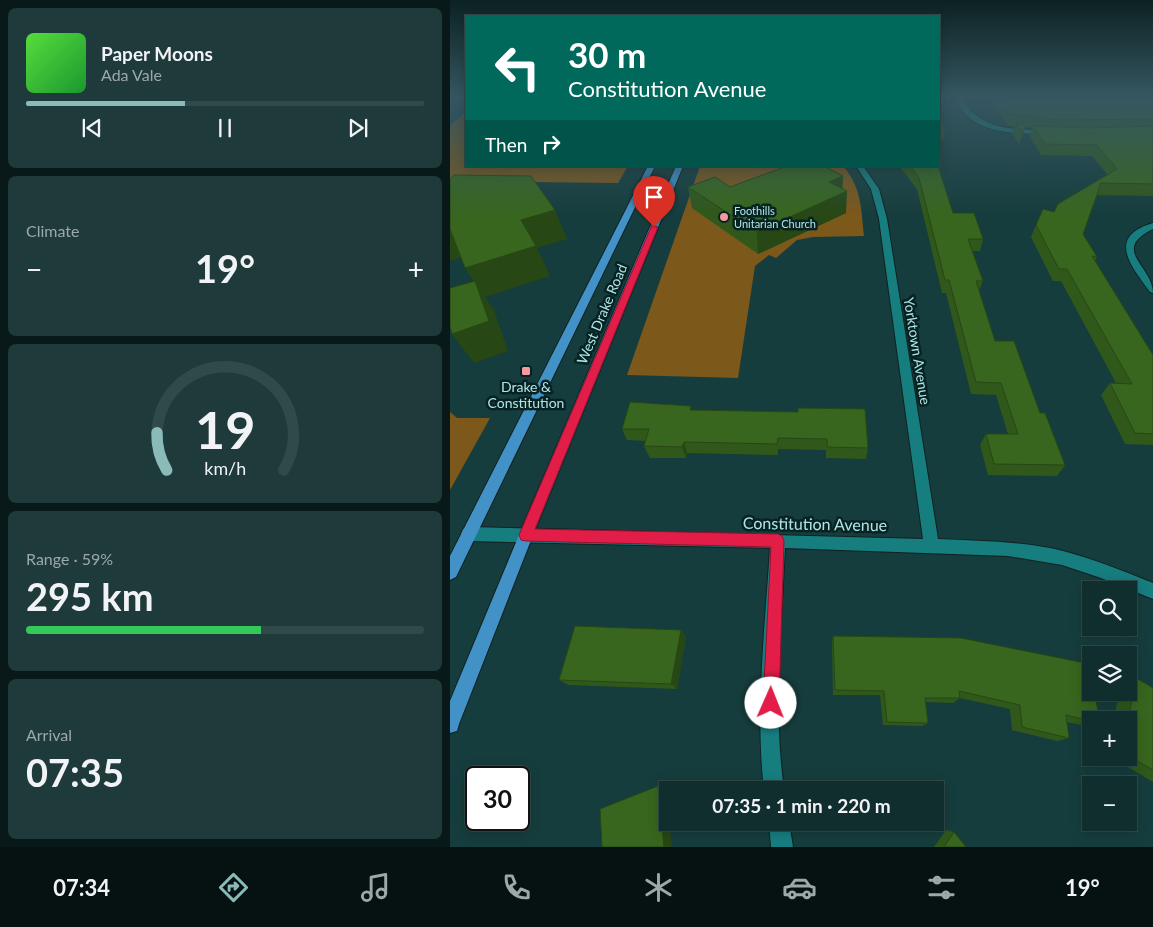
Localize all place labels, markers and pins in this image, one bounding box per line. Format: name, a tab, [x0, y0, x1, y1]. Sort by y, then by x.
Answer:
pin	[633, 176, 675, 227]
place label: Foothills Unitarian Church	[734, 204, 816, 230]
marker: Foothills Unitarian Church	[718, 211, 730, 223]
marker: Drake & Constitution	[520, 365, 532, 377]
place label: Drake & Constitution	[488, 378, 564, 411]

